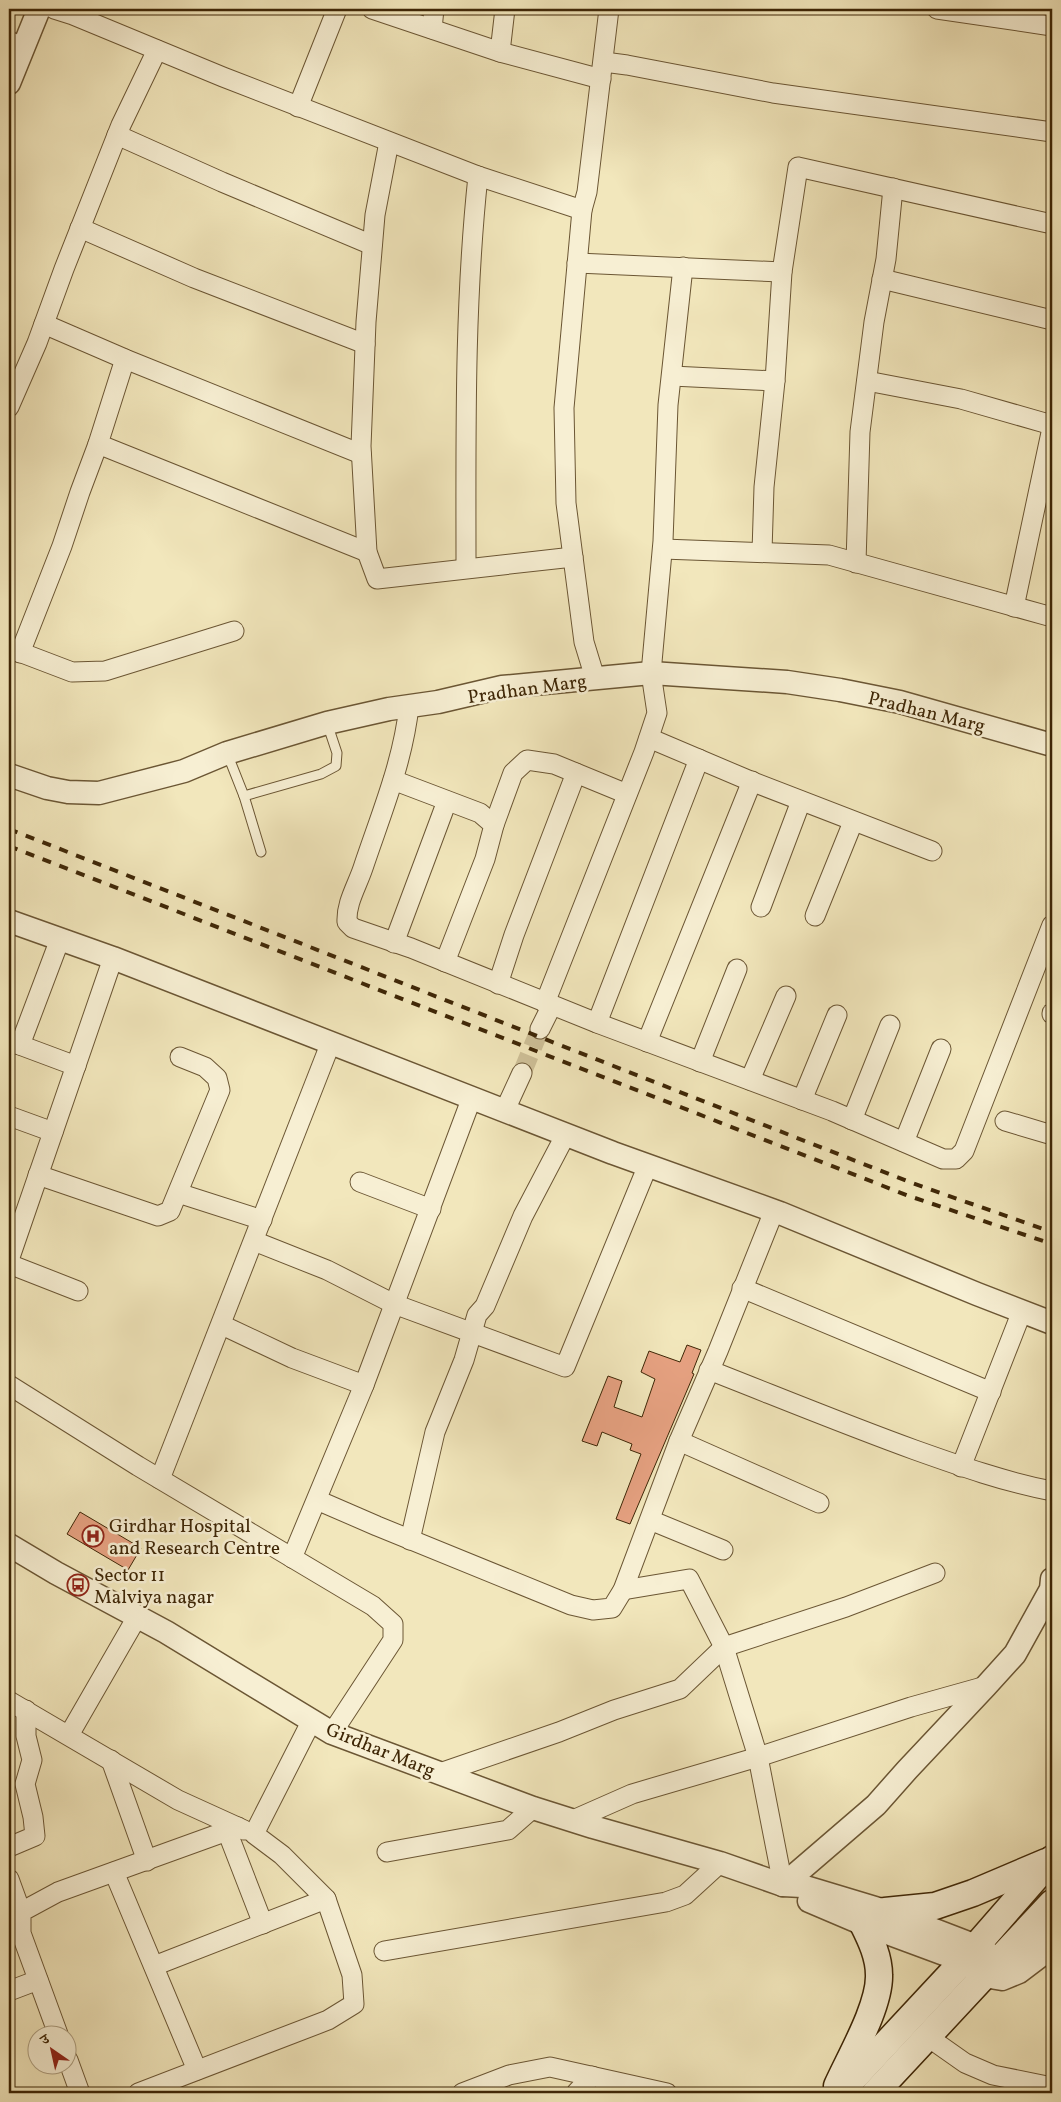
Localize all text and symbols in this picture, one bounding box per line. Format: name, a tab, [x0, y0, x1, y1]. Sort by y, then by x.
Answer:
street label: Pradhan Marg	[466, 669, 588, 711]
street label: Pradhan Marg	[865, 686, 988, 740]
place label: Girdhar Hospital and Research Centre	[109, 1514, 280, 1562]
hospital icon: Girdhar Hospital and Research Centre	[81, 1524, 105, 1548]
place label: Sector 11 Malviya nagar	[94, 1563, 214, 1611]
bus stop icon: Sector 11 Malviya nagar	[66, 1573, 90, 1597]
street label: Girdhar Marg	[322, 1717, 439, 1785]
north arrow	[28, 2024, 78, 2074]
text: उ	[36, 2030, 55, 2051]

